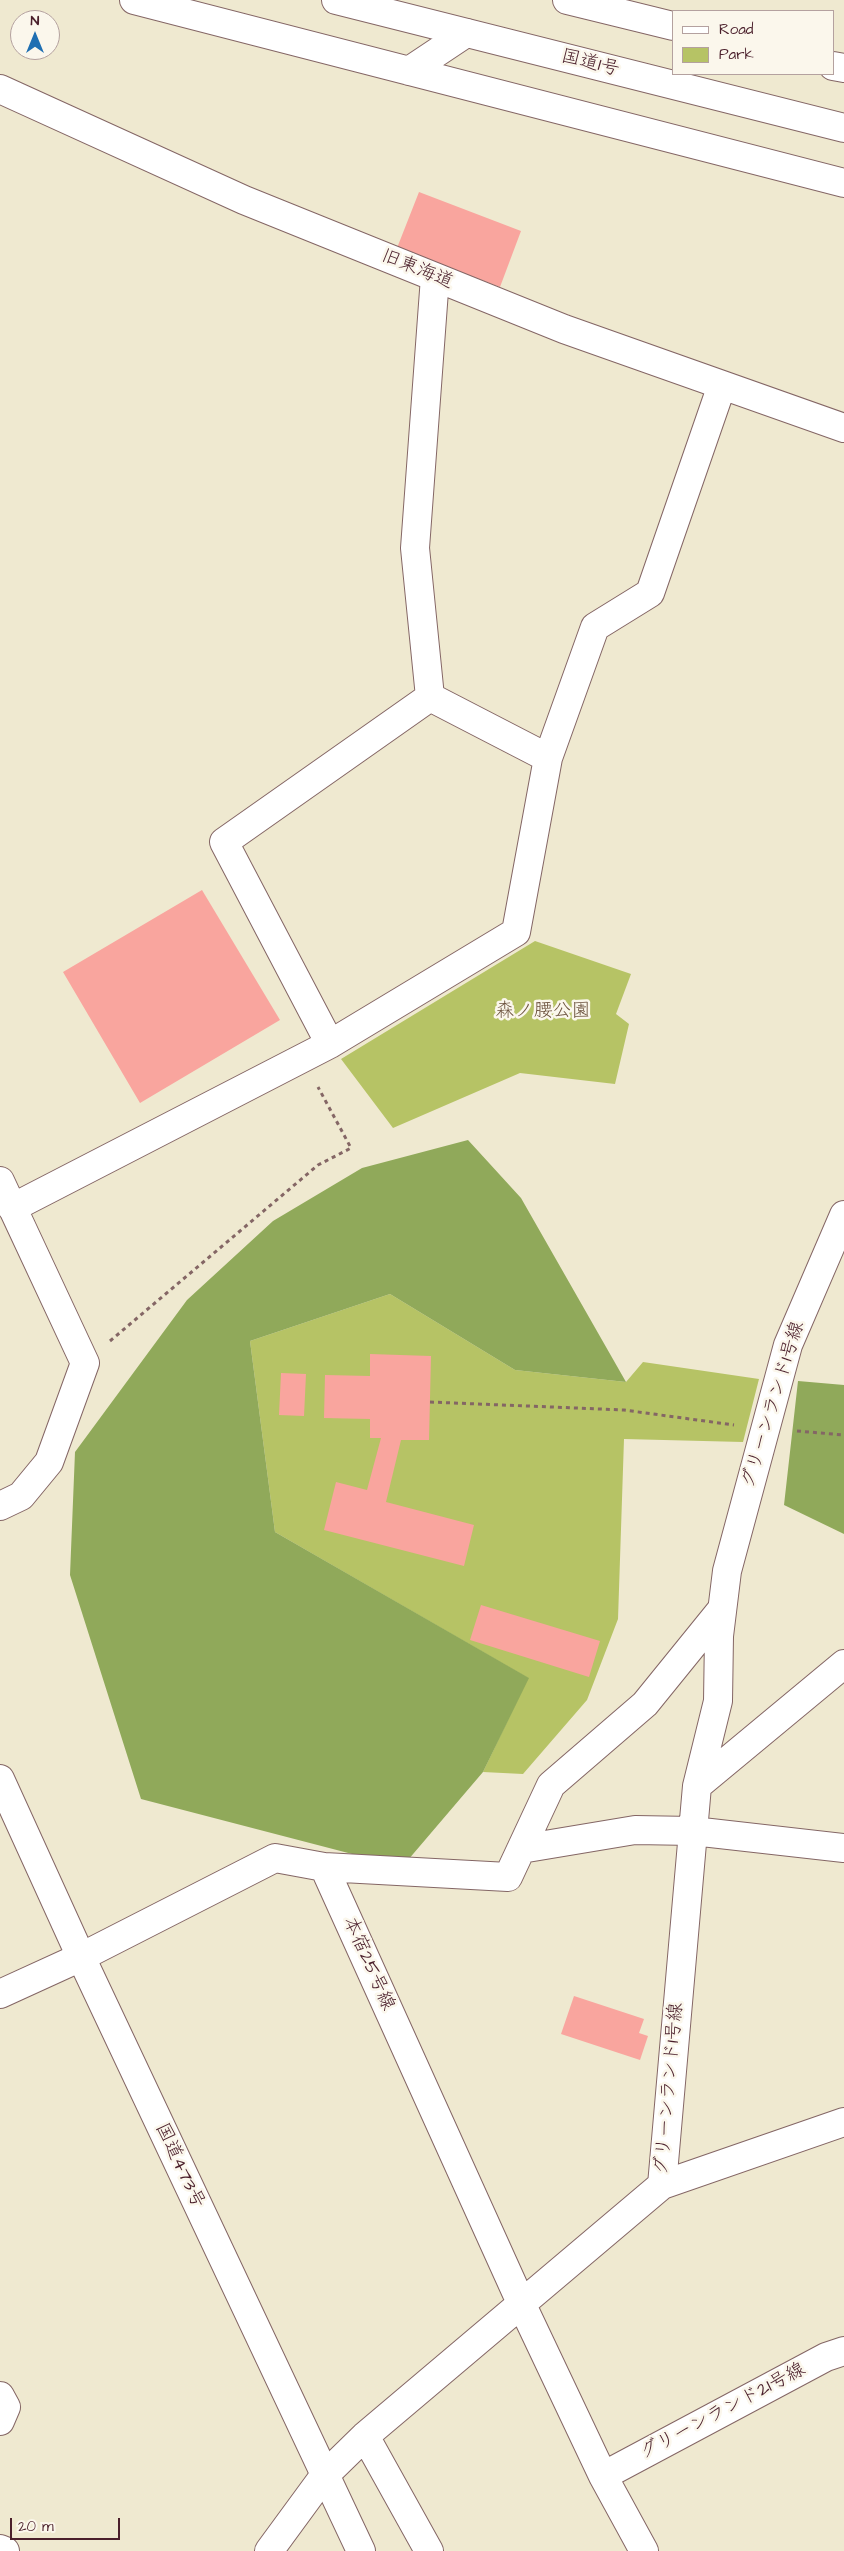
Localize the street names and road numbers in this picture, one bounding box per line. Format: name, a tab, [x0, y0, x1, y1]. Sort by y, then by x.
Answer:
street label: 国道1号	[558, 46, 622, 82]
street label: 旧東海道	[377, 245, 457, 295]
street label: グリーンランド1号線	[738, 1319, 810, 1491]
street label: 本宿25号線	[337, 1914, 399, 2014]
street label: グリーンランド1号線	[651, 2002, 689, 2176]
street label: 国道473号	[149, 2120, 209, 2212]
street label: グリーンランド21号線	[636, 2359, 810, 2465]

